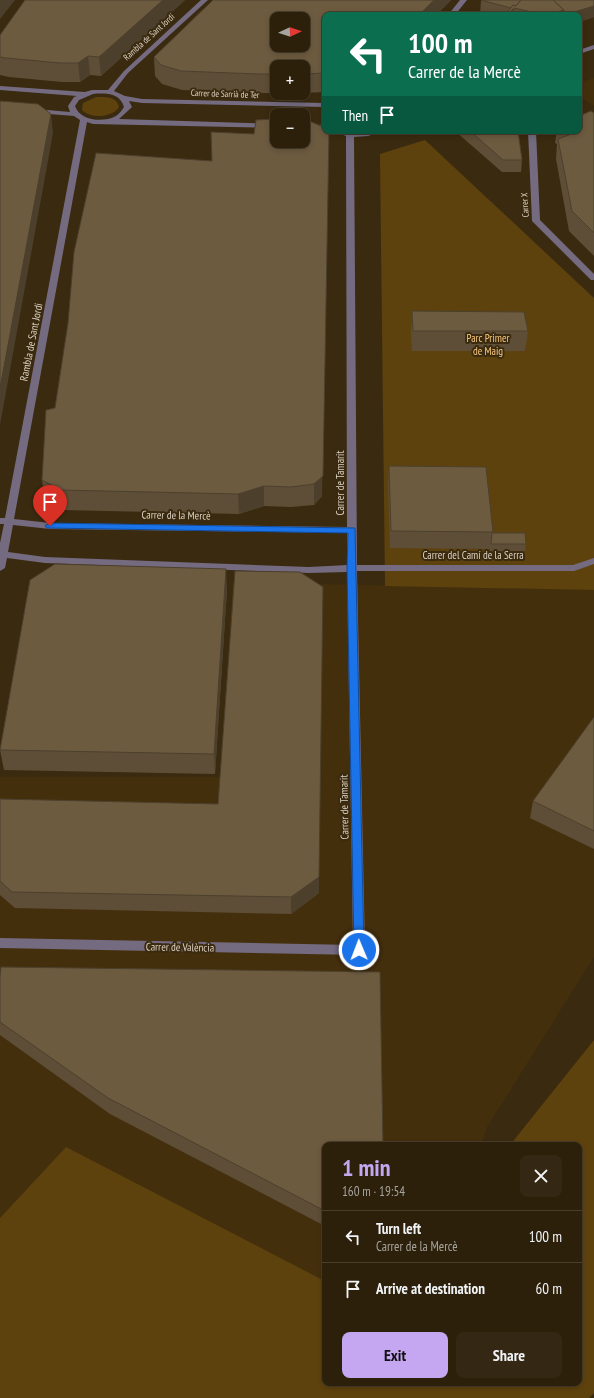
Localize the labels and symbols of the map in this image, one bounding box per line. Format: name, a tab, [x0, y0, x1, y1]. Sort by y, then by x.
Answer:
street label: Rambla de Sant Jordi	[121, 11, 177, 62]
north arrow	[270, 12, 310, 52]
street label: Carrer de Sarrià de Ter	[191, 87, 260, 100]
street label: Carrer X	[518, 192, 531, 218]
street label: Rambla de Sant Jordi	[17, 302, 45, 382]
park label: Parc Primer de Maig	[467, 331, 509, 358]
street label: Carrer de Tamarit	[333, 451, 347, 515]
pin	[33, 485, 67, 526]
street label: Carrer de la Mercè	[141, 507, 211, 523]
street label: Carrer del Camí de la Serra	[422, 548, 524, 562]
street label: Carrer de Tamarit	[336, 774, 352, 840]
position arrow	[338, 929, 380, 971]
street label: Carrer de València	[146, 939, 214, 955]

